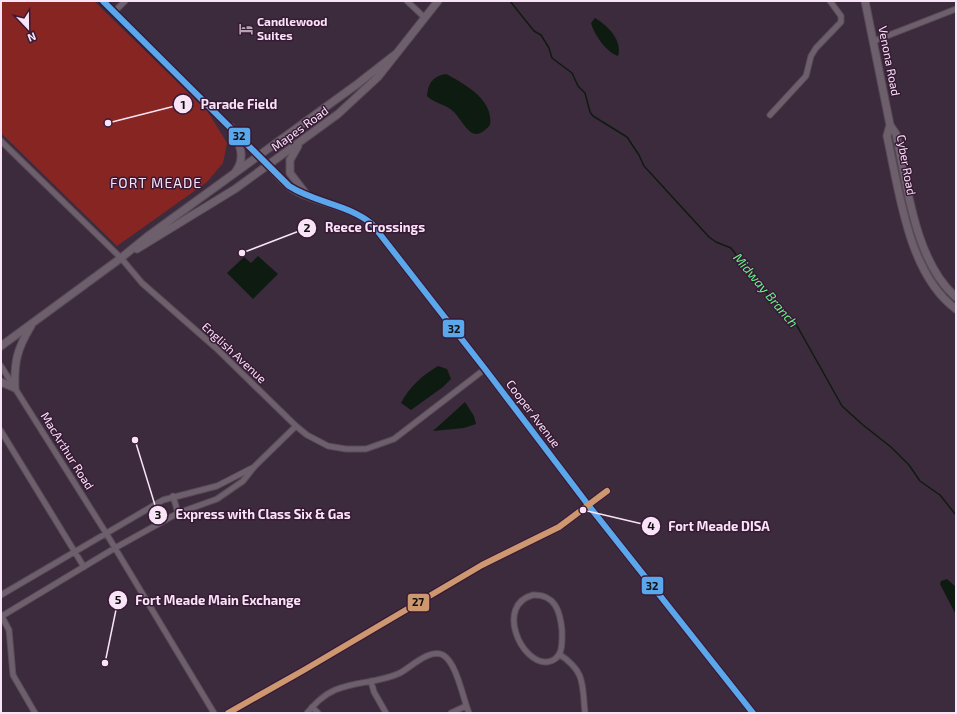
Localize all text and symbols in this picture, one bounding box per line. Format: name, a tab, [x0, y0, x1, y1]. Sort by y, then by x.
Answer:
north arrow	[8, 8, 48, 48]
place label: Candlewood Suites	[257, 14, 327, 42]
hotel icon: Candlewood Suites	[238, 21, 254, 37]
street label: Venona Road	[876, 25, 904, 97]
text: N	[26, 30, 38, 45]
callout: Parade Field	[173, 92, 285, 117]
text: Parade Field	[201, 96, 277, 112]
text: 1	[180, 97, 186, 111]
street label: Mapes Road	[268, 103, 331, 154]
line badge: 32	[228, 127, 251, 146]
text: 32	[233, 129, 245, 142]
street label: Cyber Road	[895, 133, 919, 196]
district label: FORT MEADE	[110, 174, 202, 191]
callout: Reece Crossings	[297, 215, 433, 240]
text: Reece Crossings	[325, 219, 425, 235]
text: 2	[304, 220, 311, 234]
water label: Midway Branch	[730, 250, 802, 330]
street label: English Avenue	[200, 319, 270, 386]
line badge: 32	[442, 319, 465, 338]
text: 32	[448, 322, 460, 335]
street label: Cooper Avenue	[504, 377, 564, 450]
street label: MacArthur Road	[38, 409, 97, 492]
callout: Express with Class Six & Gas	[148, 502, 359, 527]
text: Express with Class Six & Gas	[175, 506, 351, 522]
text: 3	[155, 507, 162, 521]
callout: Fort Meade DISA	[641, 514, 778, 539]
text: 4	[647, 518, 655, 532]
text: Fort Meade DISA	[668, 518, 770, 534]
line badge: 32	[641, 576, 664, 595]
text: 32	[646, 579, 658, 592]
callout: Fort Meade Main Exchange	[108, 588, 309, 613]
text: 5	[115, 592, 122, 606]
text: Fort Meade Main Exchange	[135, 592, 301, 608]
line badge: 27	[407, 593, 430, 612]
text: 27	[412, 595, 424, 608]

